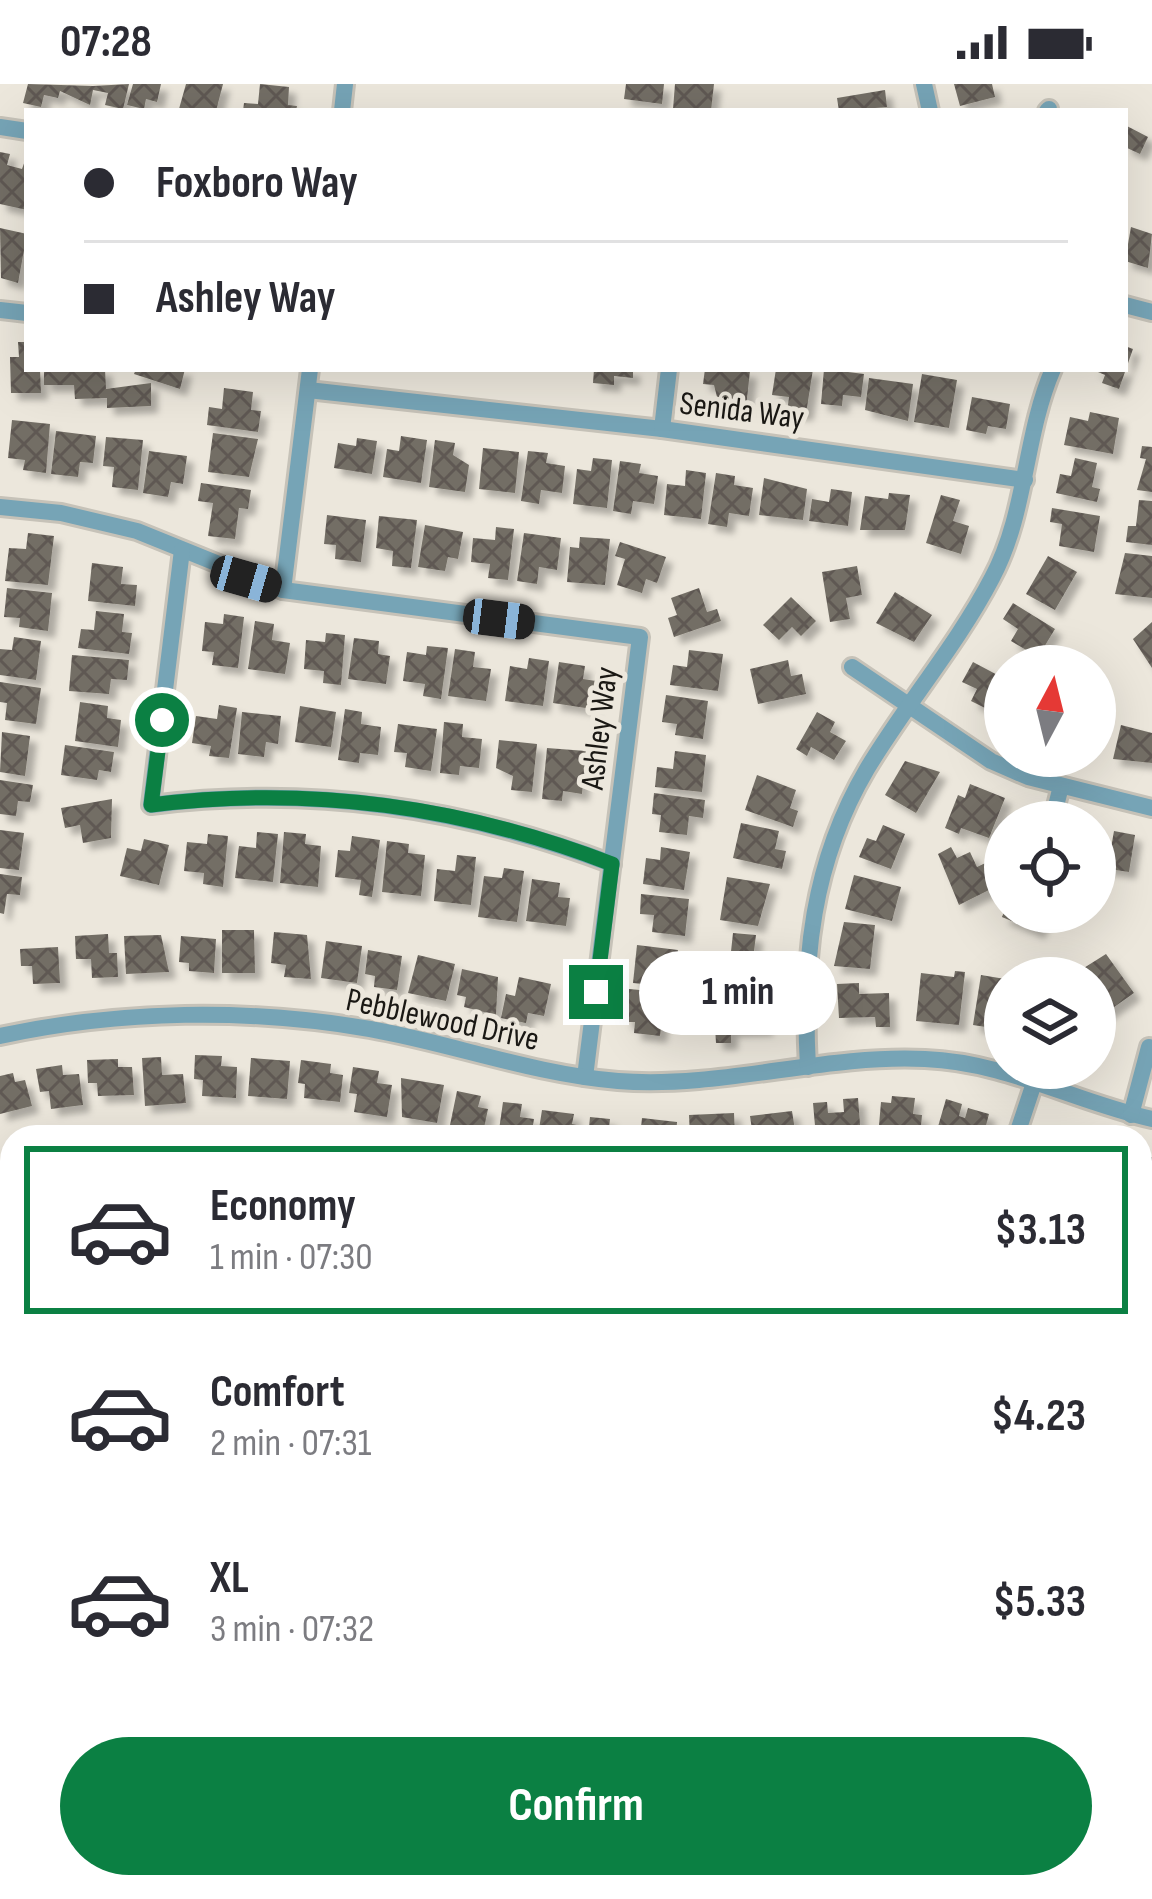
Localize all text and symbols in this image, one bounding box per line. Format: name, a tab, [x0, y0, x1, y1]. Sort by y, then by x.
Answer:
text: 07:28	[60, 15, 152, 70]
text: Foxboro Way	[156, 156, 358, 211]
text: Ashley Way	[156, 271, 336, 326]
street label: Senida Way	[677, 384, 807, 438]
car	[206, 552, 286, 606]
car	[461, 597, 537, 641]
north arrow	[984, 645, 1116, 777]
map controls	[984, 645, 1116, 1089]
street label: Ashley Way	[573, 664, 627, 793]
route start	[135, 693, 189, 747]
button: locate	[984, 801, 1116, 933]
callout: 1 min	[638, 950, 836, 1034]
button: layers	[984, 957, 1116, 1089]
route end	[569, 965, 623, 1019]
text: 1 min	[702, 969, 774, 1016]
street label: Pebblewood Drive	[342, 980, 543, 1060]
icon: car	[66, 1176, 174, 1284]
text: Economy	[210, 1179, 356, 1234]
text: $3.13	[994, 1203, 1086, 1258]
text: 1 min · 07:30	[210, 1234, 373, 1281]
icon: car	[66, 1362, 174, 1470]
text: Comfort	[210, 1365, 345, 1420]
text: $4.23	[991, 1389, 1086, 1444]
text: 2 min · 07:31	[210, 1420, 371, 1467]
icon: car	[66, 1548, 174, 1656]
text: XL	[210, 1551, 249, 1606]
text: $5.33	[993, 1575, 1086, 1630]
text: 3 min · 07:32	[210, 1606, 374, 1653]
button: Confirm	[60, 1737, 1092, 1875]

